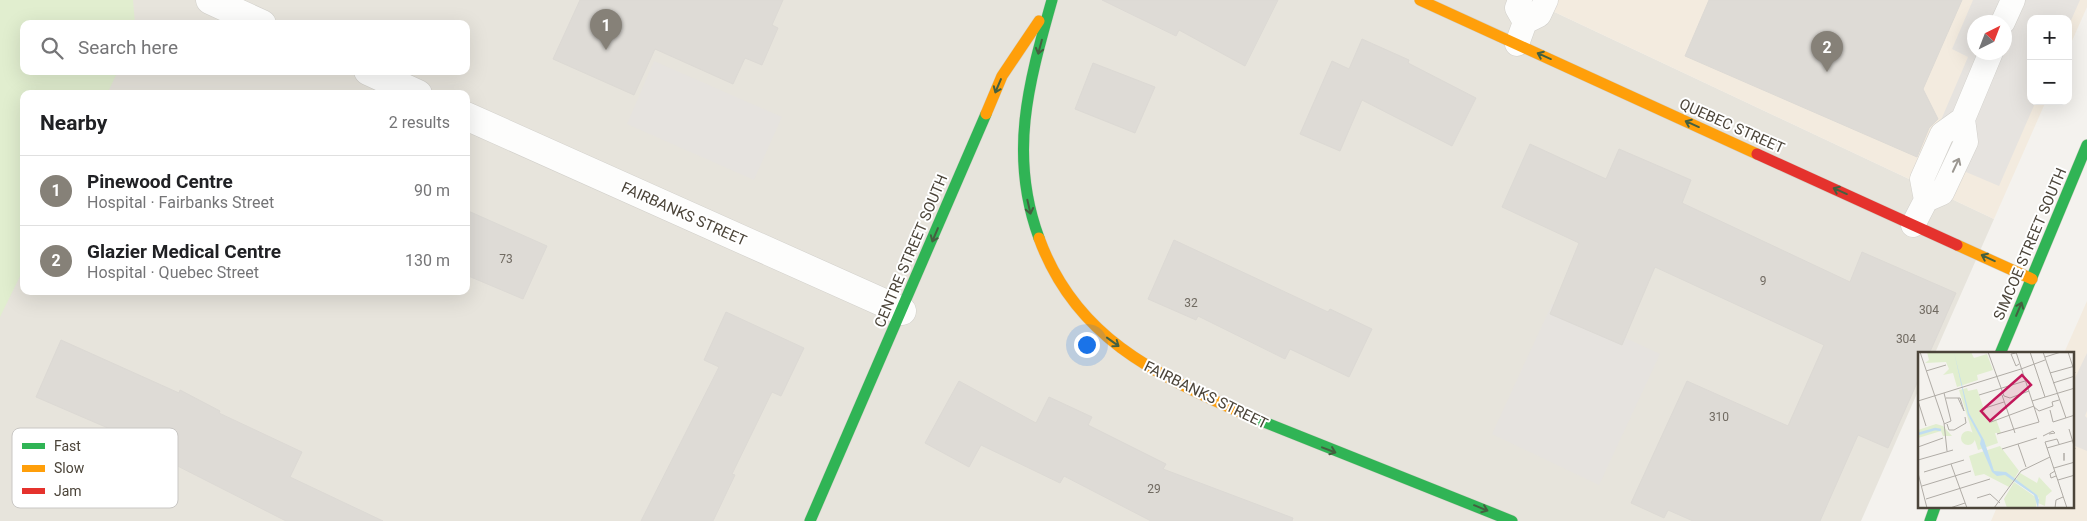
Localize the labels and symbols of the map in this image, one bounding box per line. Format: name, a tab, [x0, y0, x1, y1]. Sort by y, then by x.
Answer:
pin: 1	[590, 9, 622, 50]
north arrow	[1967, 15, 2012, 60]
pin: 2	[1811, 31, 1843, 72]
one-way arrow	[1034, 39, 1044, 55]
one-way arrow	[1537, 51, 1552, 61]
one-way arrow	[993, 78, 1003, 93]
street label: QUEBEC STREET	[1677, 95, 1787, 157]
one-way arrow	[1685, 118, 1700, 128]
one-way arrow	[1951, 158, 1961, 173]
street label: SIMCOE STREET SOUTH	[1990, 165, 2070, 323]
street label: CENTRE STREET SOUTH	[871, 172, 951, 330]
street label: FAIRBANKS STREET	[619, 178, 749, 250]
one-way arrow	[1833, 186, 1848, 195]
one-way arrow	[1025, 199, 1034, 215]
one-way arrow	[930, 227, 939, 243]
house number: 73	[499, 252, 513, 266]
one-way arrow	[1981, 253, 1996, 262]
house number: 9	[1760, 274, 1766, 288]
house number: 32	[1184, 296, 1198, 310]
one-way arrow	[2015, 302, 2025, 317]
house number: 304	[1919, 303, 1939, 317]
your location	[1074, 332, 1100, 358]
house number: 304	[1896, 332, 1916, 346]
one-way arrow	[1106, 337, 1119, 348]
inset map	[1918, 352, 2074, 508]
street label: FAIRBANKS STREET	[1141, 357, 1271, 433]
house number: 310	[1709, 410, 1729, 424]
legend	[12, 428, 178, 508]
text: Fast	[54, 438, 81, 454]
one-way arrow	[1321, 445, 1336, 455]
text: Slow	[54, 460, 85, 476]
house number: 29	[1147, 482, 1161, 496]
text: Jam	[54, 483, 82, 499]
one-way arrow	[1473, 504, 1488, 513]

